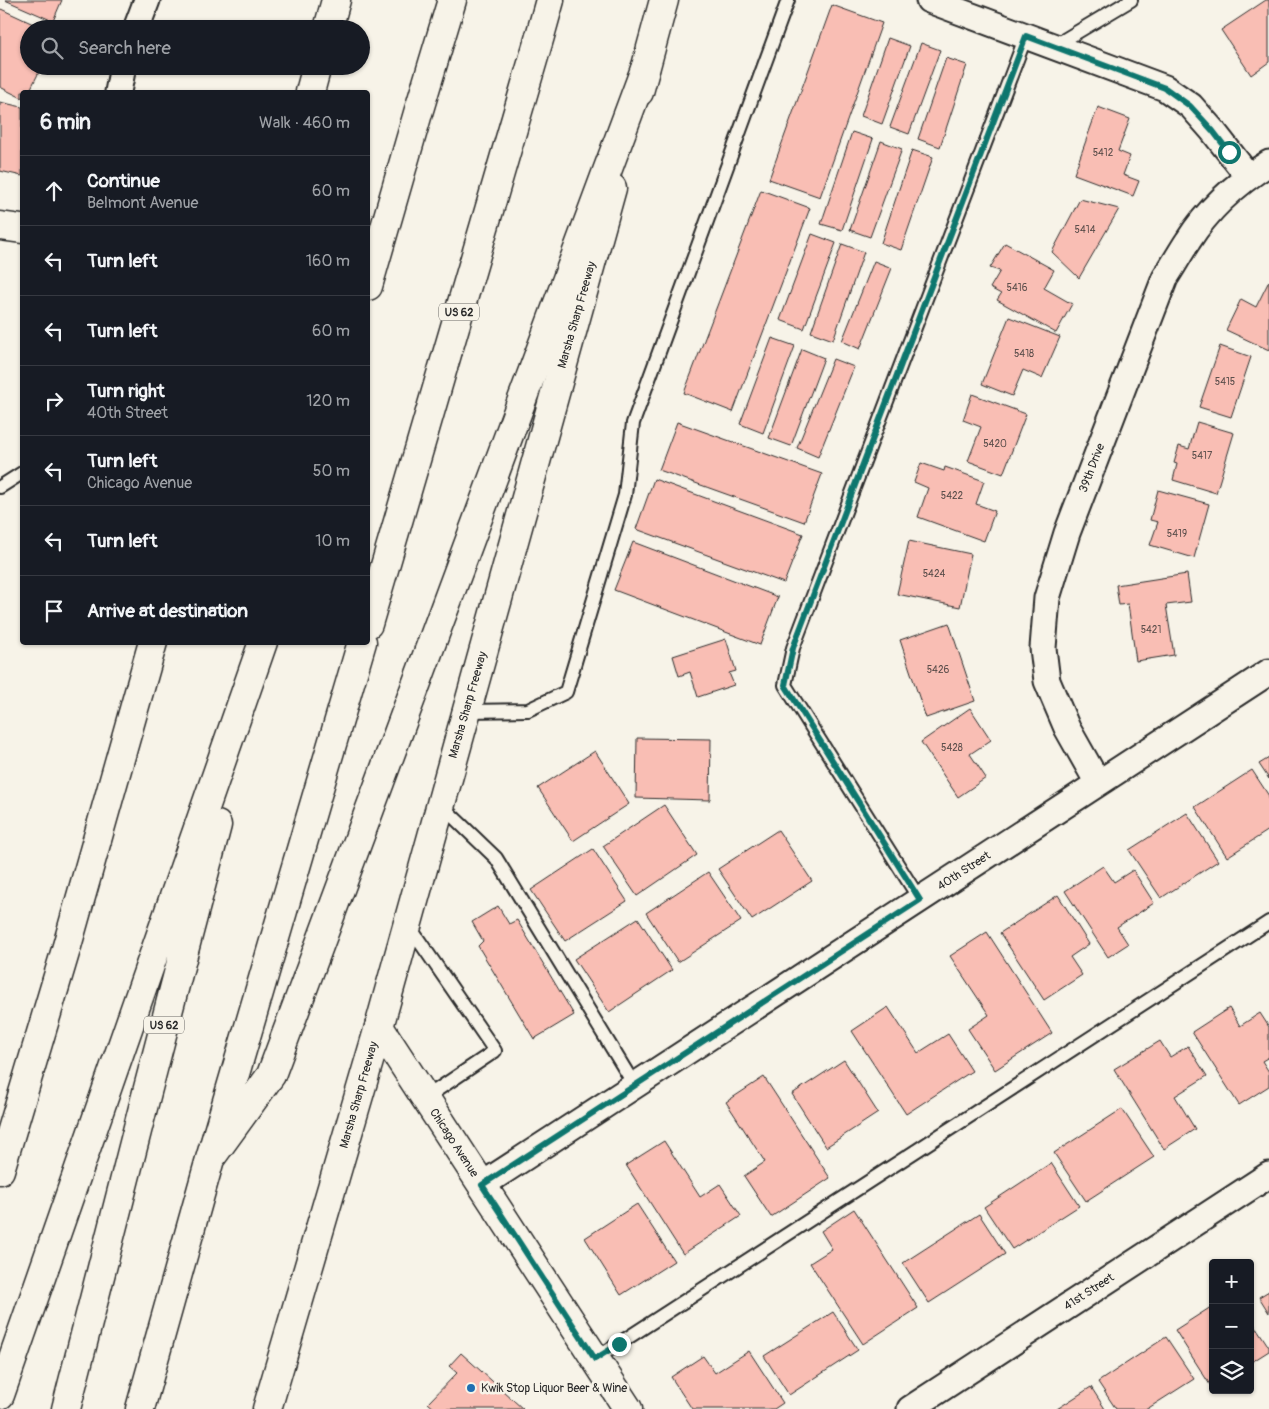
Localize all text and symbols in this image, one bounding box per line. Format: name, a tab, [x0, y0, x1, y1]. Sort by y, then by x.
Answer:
search box	[20, 20, 370, 75]
icon: search	[38, 34, 66, 62]
text: Search here	[78, 36, 171, 60]
text: 6 min	[40, 109, 91, 136]
text: Walk · 460 m	[259, 113, 350, 133]
route start	[1218, 141, 1241, 164]
house number: 5412	[1093, 147, 1114, 159]
text: Continue	[87, 169, 160, 193]
icon: ahead	[40, 177, 68, 205]
text: 60 m	[312, 181, 350, 201]
text: Belmont Avenue	[87, 193, 198, 213]
house number: 5414	[1075, 224, 1096, 236]
icon: left	[40, 247, 68, 275]
text: Turn left	[87, 249, 157, 273]
text: 160 m	[306, 251, 350, 271]
street label: Marsha Sharp Freeway	[555, 260, 599, 370]
house number: 5416	[1007, 282, 1028, 294]
road number: US 62	[439, 304, 479, 320]
icon: left	[40, 317, 68, 345]
text: Turn left	[87, 319, 157, 343]
text: 60 m	[312, 321, 350, 341]
house number: 5418	[1014, 348, 1034, 360]
house number: 5415	[1215, 376, 1235, 388]
text: Turn right	[87, 379, 165, 403]
icon: right	[40, 387, 68, 415]
text: 120 m	[306, 391, 350, 411]
text: 40th Street	[87, 403, 168, 423]
house number: 5420	[983, 438, 1007, 450]
street label: 39th Drive	[1076, 441, 1108, 495]
text: Turn left	[87, 449, 157, 473]
house number: 5417	[1192, 450, 1213, 462]
icon: left	[40, 457, 68, 485]
text: 50 m	[313, 461, 350, 481]
text: Chicago Avenue	[87, 473, 192, 493]
house number: 5422	[941, 490, 964, 502]
icon: left	[40, 527, 68, 555]
house number: 5419	[1167, 528, 1187, 540]
text: Turn left	[87, 529, 157, 553]
text: 10 m	[315, 531, 350, 551]
house number: 5424	[923, 568, 945, 580]
icon: arrive	[40, 597, 68, 625]
text: Arrive at destination	[87, 599, 248, 623]
house number: 5421	[1141, 624, 1161, 636]
street label: Marsha Sharp Freeway	[446, 650, 490, 760]
house number: 5426	[927, 664, 949, 676]
house number: 5428	[941, 742, 963, 754]
street label: 40th Street	[934, 848, 994, 894]
road number: US 62	[144, 1016, 184, 1034]
street label: Marsha Sharp Freeway	[337, 1040, 381, 1150]
street label: Chicago Avenue	[426, 1106, 482, 1180]
map controls	[1209, 1259, 1254, 1394]
button: +	[1209, 1259, 1254, 1304]
street label: 41st Street	[1061, 1270, 1117, 1314]
button: −	[1209, 1304, 1254, 1349]
route end	[608, 1333, 631, 1356]
button: layers	[1209, 1349, 1254, 1394]
place label: Kwik Stop Liquor Beer & Wine	[481, 1381, 627, 1396]
marker: Kwik Stop Liquor Beer & Wine	[465, 1382, 477, 1394]

